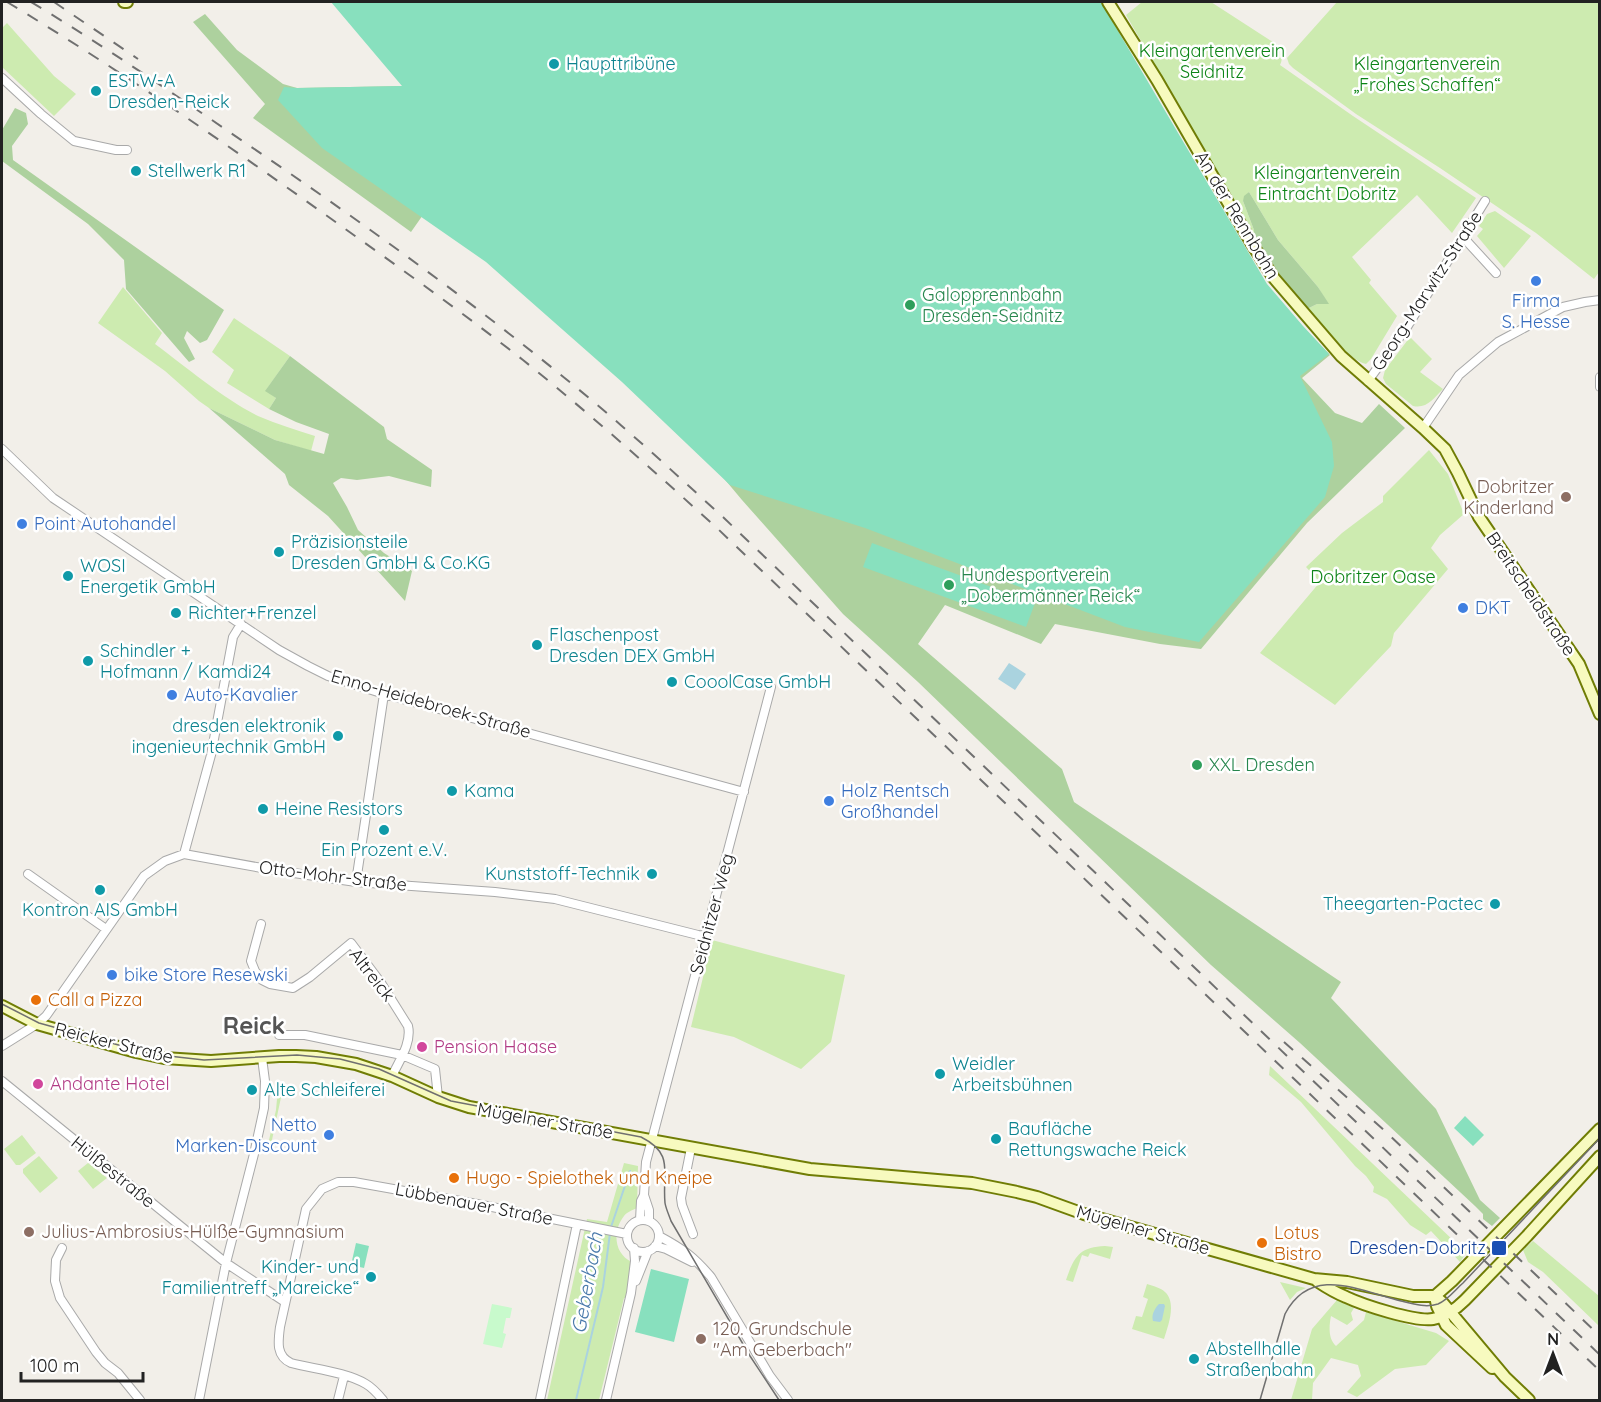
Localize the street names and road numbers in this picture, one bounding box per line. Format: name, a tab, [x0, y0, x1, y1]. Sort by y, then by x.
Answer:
street label: An der Rennbahn	[1190, 147, 1285, 283]
street label: Georg-Marwitz-Straße	[1366, 206, 1487, 375]
street label: Breitscheidstraße	[1481, 527, 1581, 660]
street label: Enno-Heidebroek-Straße	[328, 664, 534, 743]
street label: Seidnitzer Weg	[684, 851, 739, 977]
street label: Otto-Mohr-Straße	[258, 855, 408, 896]
street label: Altreick	[344, 943, 400, 1006]
street label: Reicker Straße	[52, 1017, 176, 1068]
street label: Mügelner Straße	[475, 1097, 615, 1144]
street label: Hülßestraße	[67, 1131, 160, 1213]
street label: Lübbenauer Straße	[393, 1177, 555, 1230]
street label: Mügelner Straße	[1074, 1200, 1212, 1260]

